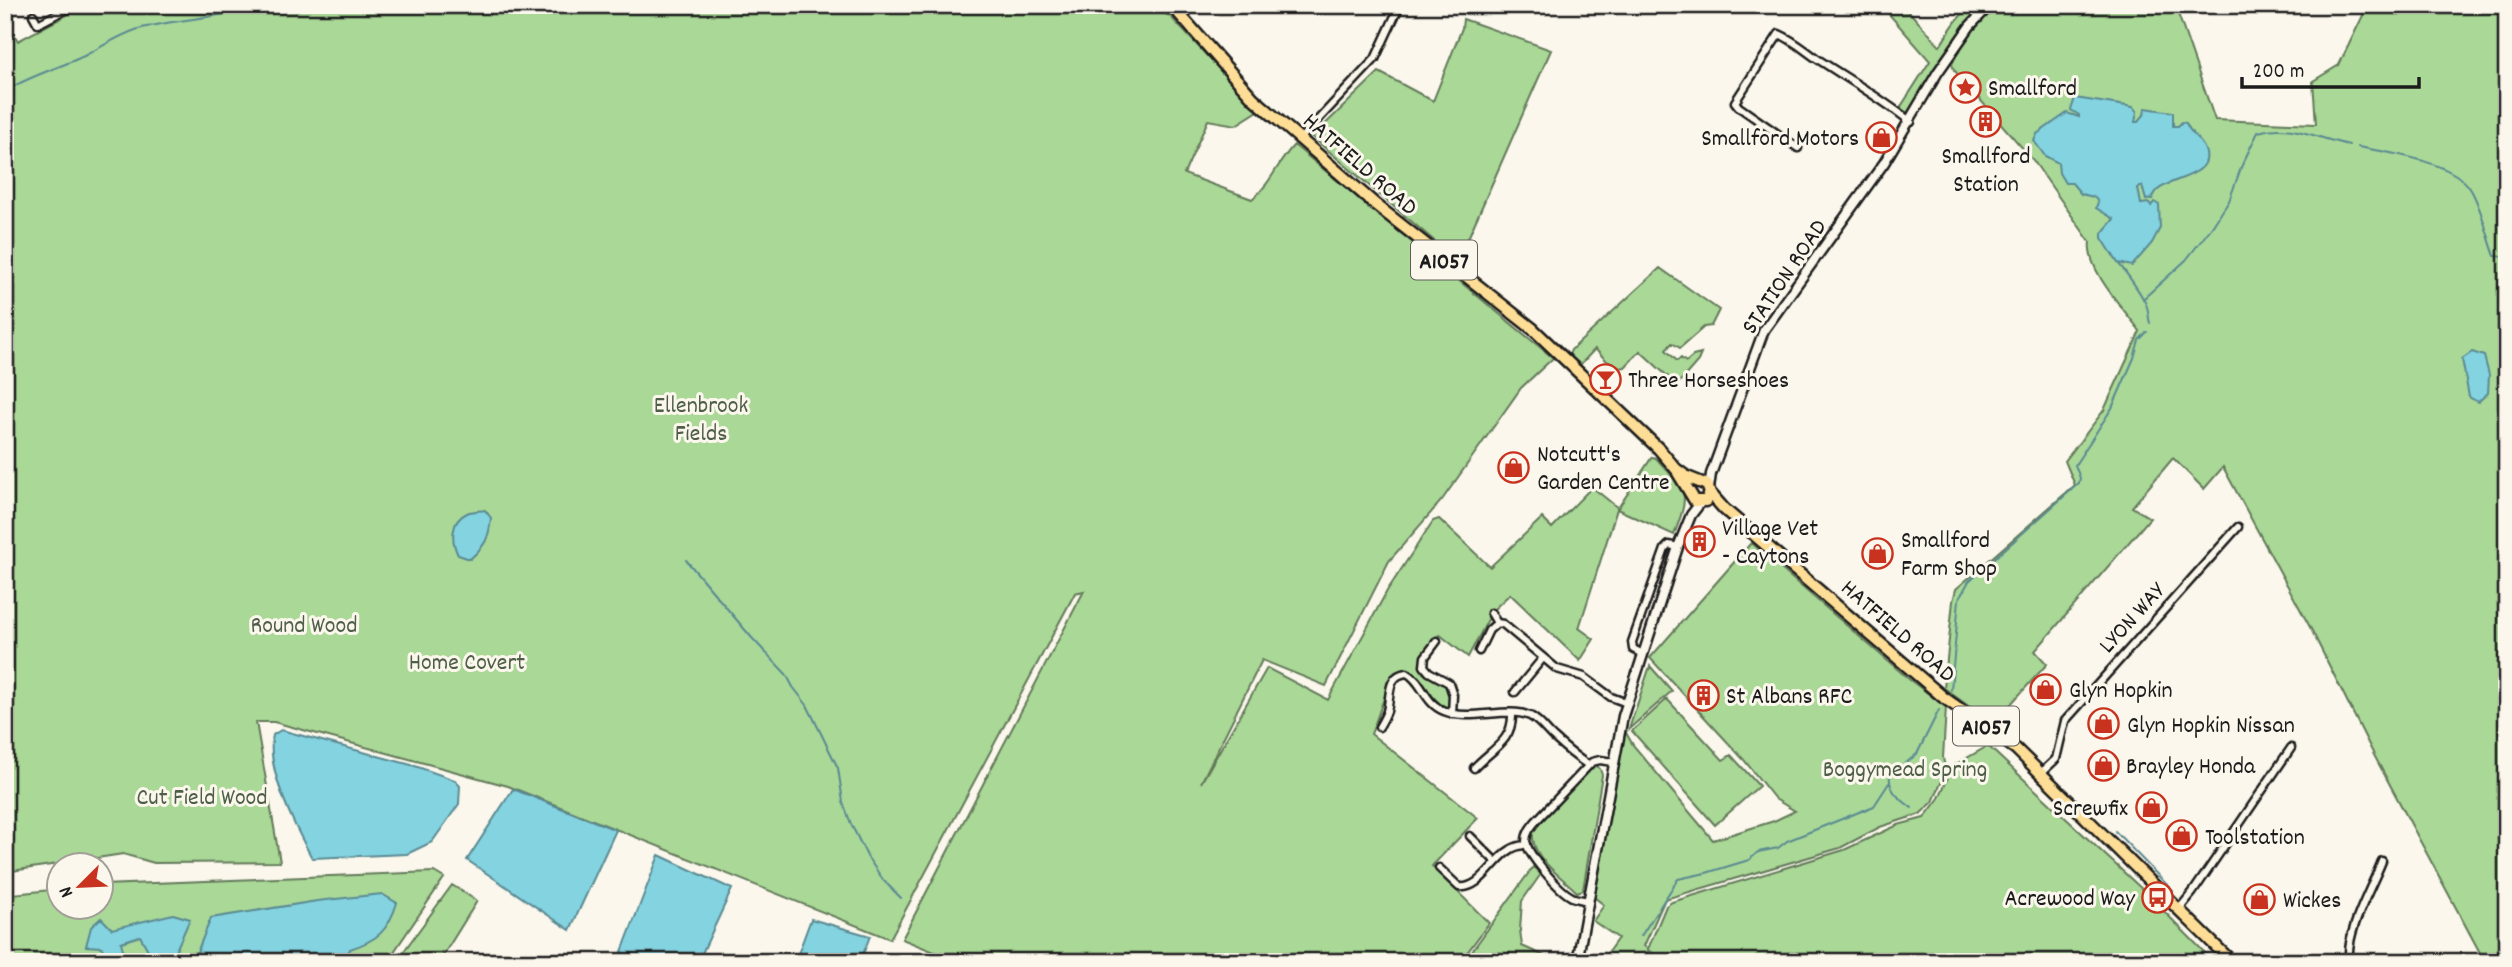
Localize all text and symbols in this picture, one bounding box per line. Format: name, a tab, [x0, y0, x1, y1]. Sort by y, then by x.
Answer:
scale bar	[2242, 46, 2419, 90]
text: 200 m	[2253, 58, 2304, 88]
place icon: Smallford	[1948, 70, 1982, 104]
place label: Smallford	[1988, 73, 2077, 107]
building icon: Smallford Station	[1969, 104, 2003, 138]
street label: HATFIELD ROAD	[1294, 106, 1424, 225]
shop icon: Smallford Motors	[1865, 120, 1899, 154]
place label: Smallford Motors	[1701, 123, 1859, 157]
place label: Smallford Station	[1941, 141, 2031, 203]
street label: STATION ROAD	[1734, 213, 1837, 342]
road number: A1057	[1411, 241, 1477, 280]
bar icon: Three Horseshoes	[1588, 362, 1622, 396]
place label: Three Horseshoes	[1628, 365, 1789, 399]
park label: Ellenbrook Fields	[654, 390, 748, 452]
place label: Notcutt's Garden Centre	[1537, 439, 1670, 501]
shop icon: Notcutt's Garden Centre	[1497, 450, 1531, 484]
place label: Village Vet - Caytons	[1722, 513, 1818, 575]
building icon: Village Vet - Caytons	[1682, 524, 1716, 558]
place label: Smallford Farm Shop	[1901, 525, 1997, 587]
shop icon: Smallford Farm Shop	[1861, 536, 1895, 570]
street label: HATFIELD ROAD	[1832, 573, 1962, 692]
street label: LYON WAY	[2092, 575, 2175, 662]
park label: Round Wood	[251, 610, 357, 644]
park label: Home Covert	[409, 647, 525, 681]
shop icon: Glyn Hopkin	[2029, 672, 2063, 706]
place label: Glyn Hopkin	[2069, 675, 2173, 709]
building icon: St Albans RFC	[1686, 678, 1720, 712]
place label: St Albans RFC	[1726, 681, 1852, 715]
road number: A1057	[1953, 706, 2019, 746]
shop icon: Glyn Hopkin Nissan	[2087, 707, 2121, 741]
place label: Glyn Hopkin Nissan	[2127, 710, 2295, 744]
shop icon: Brayley Honda	[2086, 748, 2120, 782]
place label: Brayley Honda	[2126, 751, 2256, 785]
park label: Boggymead Spring	[1823, 754, 1987, 788]
park label: Cut Field Wood	[136, 782, 268, 816]
shop icon: Screwfix	[2134, 790, 2168, 824]
place label: Screwfix	[2053, 793, 2128, 827]
shop icon: Toolstation	[2165, 819, 2199, 853]
place label: Toolstation	[2205, 822, 2305, 856]
north arrow	[46, 852, 116, 922]
bus stop icon: Acrewood Way	[2141, 880, 2175, 914]
text: N	[53, 882, 82, 901]
shop icon: Wickes	[2243, 882, 2277, 916]
place label: Acrewood Way	[2004, 883, 2136, 917]
place label: Wickes	[2283, 885, 2341, 919]

